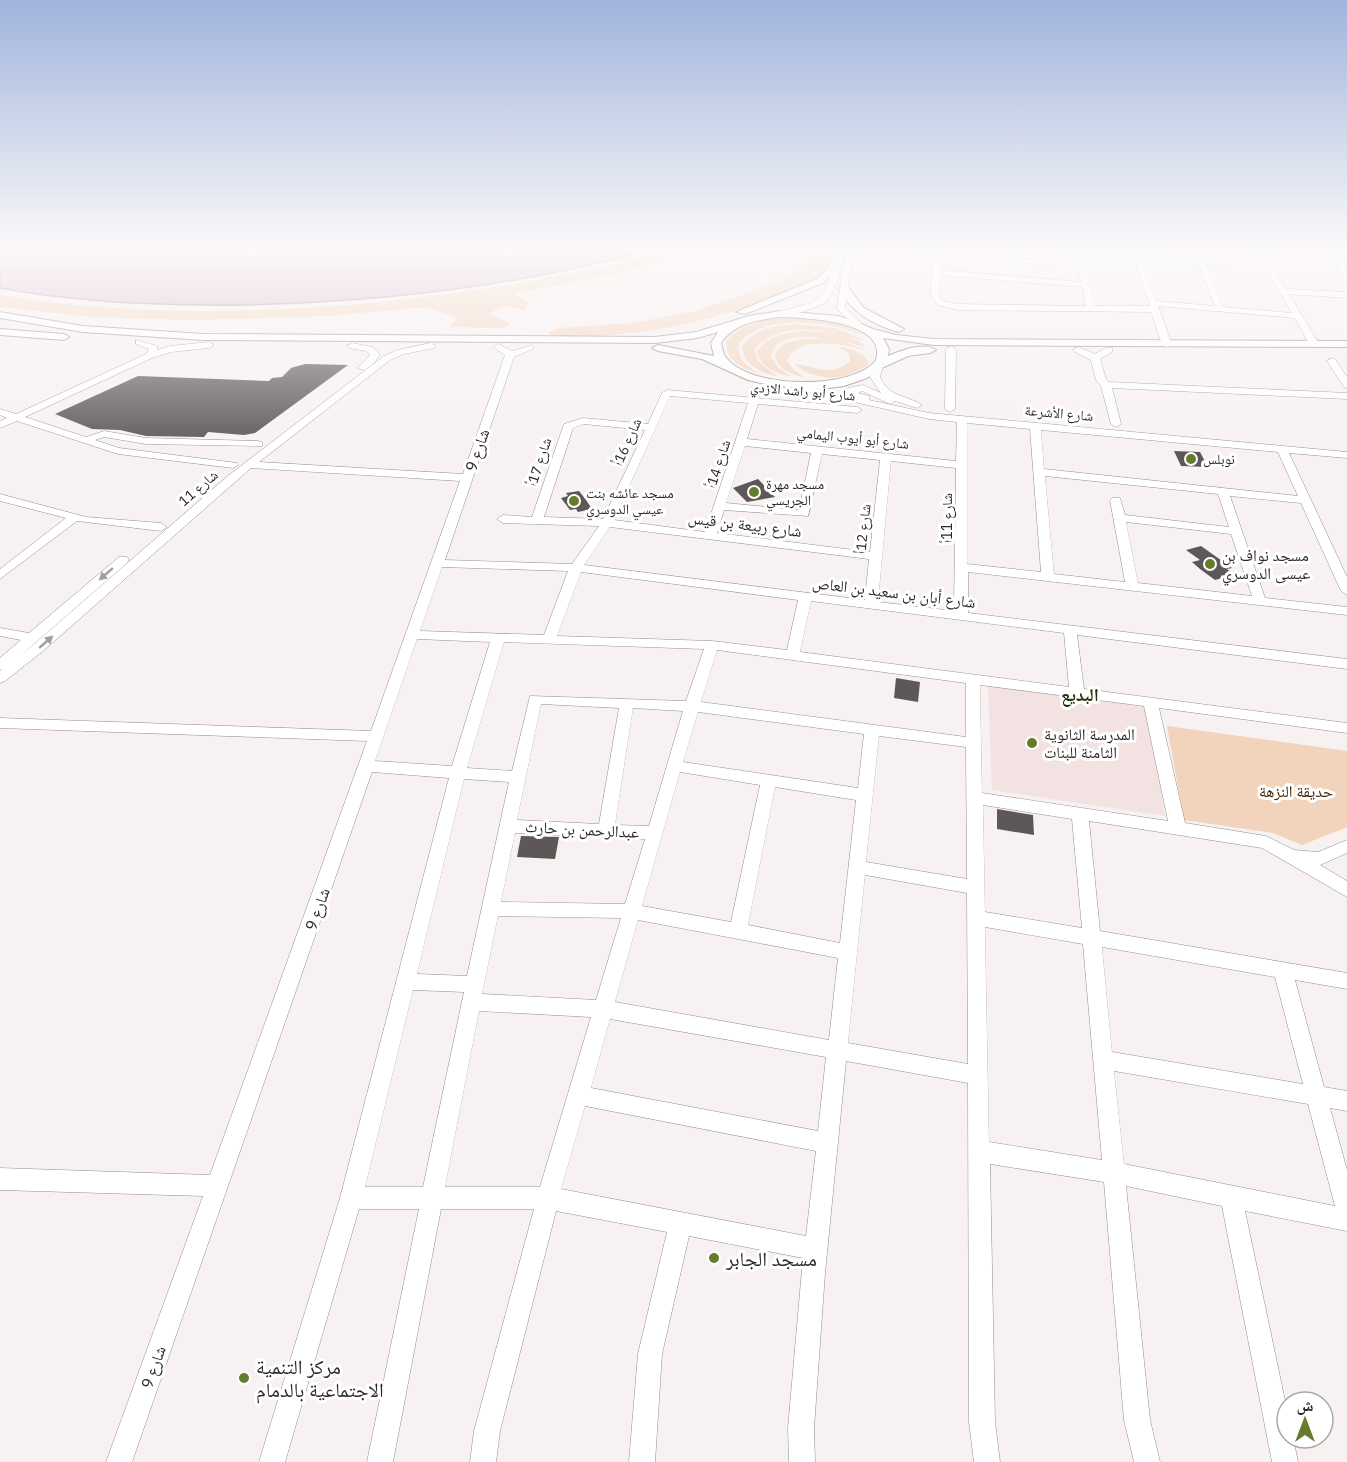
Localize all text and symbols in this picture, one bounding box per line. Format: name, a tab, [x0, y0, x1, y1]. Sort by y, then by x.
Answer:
street label: شارع أبو راشد الازدي	[750, 377, 856, 407]
street label: شارع الأشرعة	[1024, 401, 1094, 426]
street label: شارع 16أ	[608, 415, 646, 469]
street label: شارع أبو أيوب اليمامي	[796, 423, 910, 455]
street label: شارع 9	[460, 426, 495, 474]
street label: شارع 17أ	[523, 435, 556, 489]
street label: شارع 14أ	[702, 437, 735, 491]
place label: نوبلس	[1203, 450, 1235, 468]
marker: نوبلس	[1184, 452, 1198, 466]
street label: شارع 11	[174, 466, 222, 511]
place label: مسجد مهرة الجريسي	[766, 475, 824, 512]
place label: مسجد عائشه بنت عيسي الدوسري	[586, 484, 674, 521]
marker: مسجد مهرة الجريسي	[747, 485, 761, 499]
street label: شارع 11أ	[938, 493, 957, 543]
marker: مسجد عائشه بنت عيسي الدوسري	[567, 494, 581, 508]
street label: شارع 12أ	[851, 503, 876, 555]
street label: شارع ربيعة بن قيس	[687, 507, 803, 542]
place label: مسجد نواف بن عيسى الدوسري	[1222, 545, 1310, 586]
marker: مسجد نواف بن عيسى الدوسري	[1203, 557, 1217, 571]
one-way arrow	[98, 568, 114, 581]
street label: شارع أبان بن سعيد بن العاص	[811, 572, 977, 613]
one-way arrow	[38, 635, 54, 648]
district label: البديع	[1061, 683, 1099, 707]
place label: المدرسة الثانوية الثامنة للبنات	[1044, 724, 1135, 762]
marker: المدرسة الثانوية الثامنة للبنات	[1025, 736, 1039, 750]
park label: حديقة النزهة	[1259, 781, 1333, 801]
street label: عبدالرحمن بن حارث	[524, 816, 640, 843]
street label: شارع 9	[300, 885, 335, 933]
place label: مسجد الجابر	[725, 1245, 817, 1272]
marker: مسجد الجابر	[707, 1251, 721, 1265]
street label: شارع 9	[136, 1343, 171, 1391]
place label: مركز التنمية الاجتماعية بالدمام	[256, 1353, 384, 1404]
marker: مركز التنمية الاجتماعية بالدمام	[237, 1371, 251, 1385]
north arrow	[1275, 1390, 1335, 1450]
text: ش	[1297, 1395, 1314, 1415]

